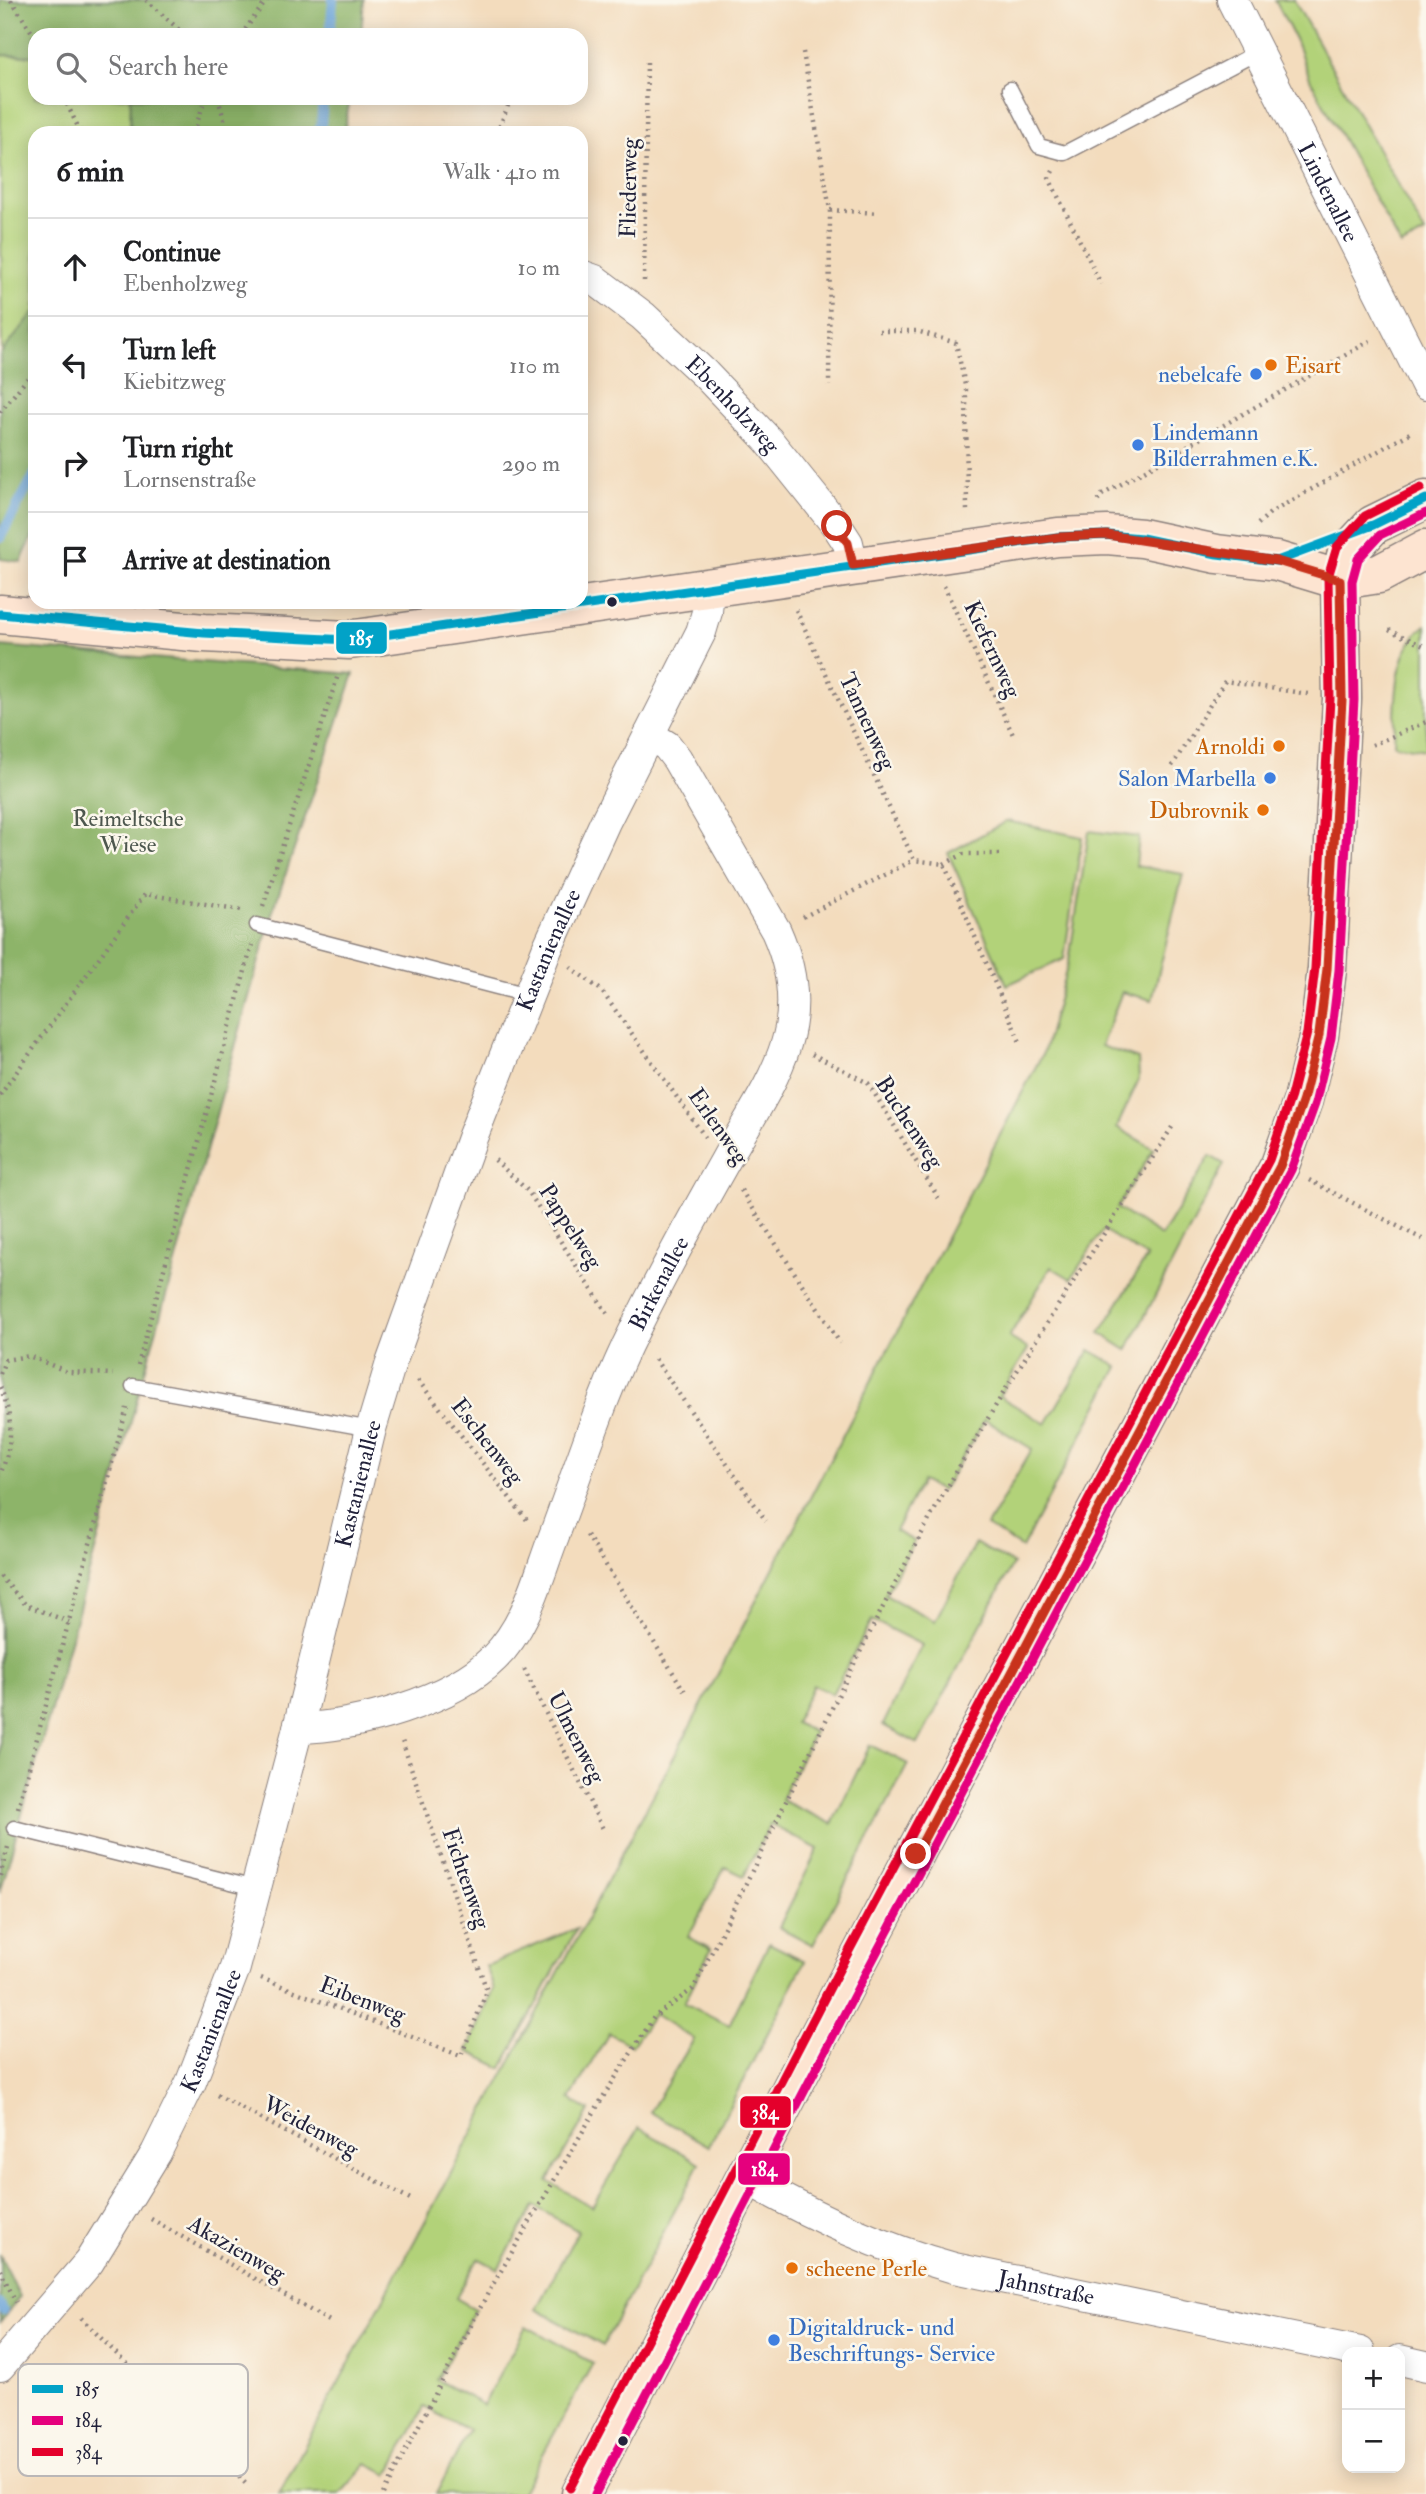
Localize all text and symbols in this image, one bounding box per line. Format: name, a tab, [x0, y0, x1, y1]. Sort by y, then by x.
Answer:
search box	[28, 28, 588, 105]
icon: search	[52, 48, 90, 86]
text: Search here	[108, 51, 228, 83]
street label: Fliederweg	[613, 137, 644, 238]
street label: Lindenallee	[1291, 138, 1366, 247]
text: 6 min	[56, 153, 124, 190]
text: Walk · 410 m	[443, 157, 560, 186]
text: Continue	[123, 237, 221, 269]
icon: ahead	[56, 248, 94, 286]
text: 10 m	[517, 253, 560, 282]
text: Ebenholzweg	[123, 269, 247, 298]
text: Turn left	[123, 335, 216, 367]
icon: left	[56, 346, 94, 384]
street label: Ebenholzweg	[679, 349, 787, 459]
text: 110 m	[509, 351, 560, 380]
place label: Eisart	[1285, 351, 1341, 380]
marker: Eisart	[1263, 357, 1279, 373]
place label: nebelcafe	[1158, 360, 1242, 389]
marker: nebelcafe	[1248, 366, 1264, 382]
text: Kiebitzweg	[123, 367, 225, 396]
place label: Lindemann Bilderrahmen e.K.	[1152, 418, 1318, 473]
text: Turn right	[123, 433, 233, 465]
marker: Lindemann Bilderrahmen e.K.	[1130, 437, 1146, 453]
icon: right	[56, 444, 94, 482]
text: 290 m	[502, 449, 560, 478]
text: Lornsenstraße	[123, 465, 256, 494]
route start	[821, 510, 852, 541]
icon: arrive	[56, 542, 94, 580]
text: Arrive at destination	[123, 545, 331, 577]
unlabelled marker	[605, 595, 619, 609]
street label: Kiefernweg	[957, 596, 1028, 703]
line badge: 185	[335, 621, 388, 655]
text: 185	[349, 627, 374, 651]
street label: Tannenweg	[832, 668, 903, 775]
place label: Arnoldi	[1195, 732, 1265, 761]
marker: Arnoldi	[1271, 738, 1287, 754]
place label: Salon Marbella	[1118, 764, 1257, 793]
marker: Salon Marbella	[1262, 770, 1278, 786]
place label: Dubrovnik	[1149, 796, 1249, 825]
marker: Dubrovnik	[1255, 802, 1271, 818]
park label: Reimeltsche Wiese	[72, 804, 184, 859]
street label: Kastanienallee	[510, 884, 588, 1016]
street label: Buchenweg	[869, 1071, 951, 1175]
street label: Erlenweg	[682, 1082, 756, 1171]
street label: Pappelweg	[531, 1178, 609, 1275]
street label: Birkenallee	[623, 1231, 696, 1335]
street label: Eschenweg	[445, 1392, 531, 1491]
street label: Kastanienallee	[329, 1416, 388, 1550]
street label: Ulmenweg	[541, 1686, 612, 1789]
street label: Fichtenweg	[436, 1824, 498, 1933]
route end	[900, 1838, 931, 1869]
street label: Kastanienallee	[174, 1965, 248, 2098]
street label: Eibenweg	[316, 1970, 411, 2029]
street label: Weidenweg	[257, 2089, 364, 2164]
line badge: 384	[739, 2095, 792, 2129]
text: 384	[752, 2101, 780, 2125]
line badge: 184	[737, 2152, 791, 2186]
text: 184	[751, 2158, 779, 2182]
street label: Akazienweg	[182, 2208, 291, 2288]
place label: scheene Perle	[806, 2254, 927, 2283]
marker: scheene Perle	[784, 2260, 800, 2276]
street label: Jahnstraße	[994, 2263, 1097, 2312]
place label: Digitaldruck- und Beschriftungs- Service	[788, 2313, 995, 2368]
marker: Digitaldruck- und Beschriftungs- Service	[766, 2332, 782, 2348]
map controls	[1342, 2347, 1405, 2473]
button: +	[1342, 2347, 1405, 2410]
legend	[18, 2364, 248, 2476]
text: 185	[75, 2378, 100, 2402]
text: 184	[75, 2409, 102, 2433]
button: −	[1342, 2410, 1405, 2473]
unlabelled marker	[616, 2434, 630, 2448]
text: 384	[75, 2441, 102, 2465]

